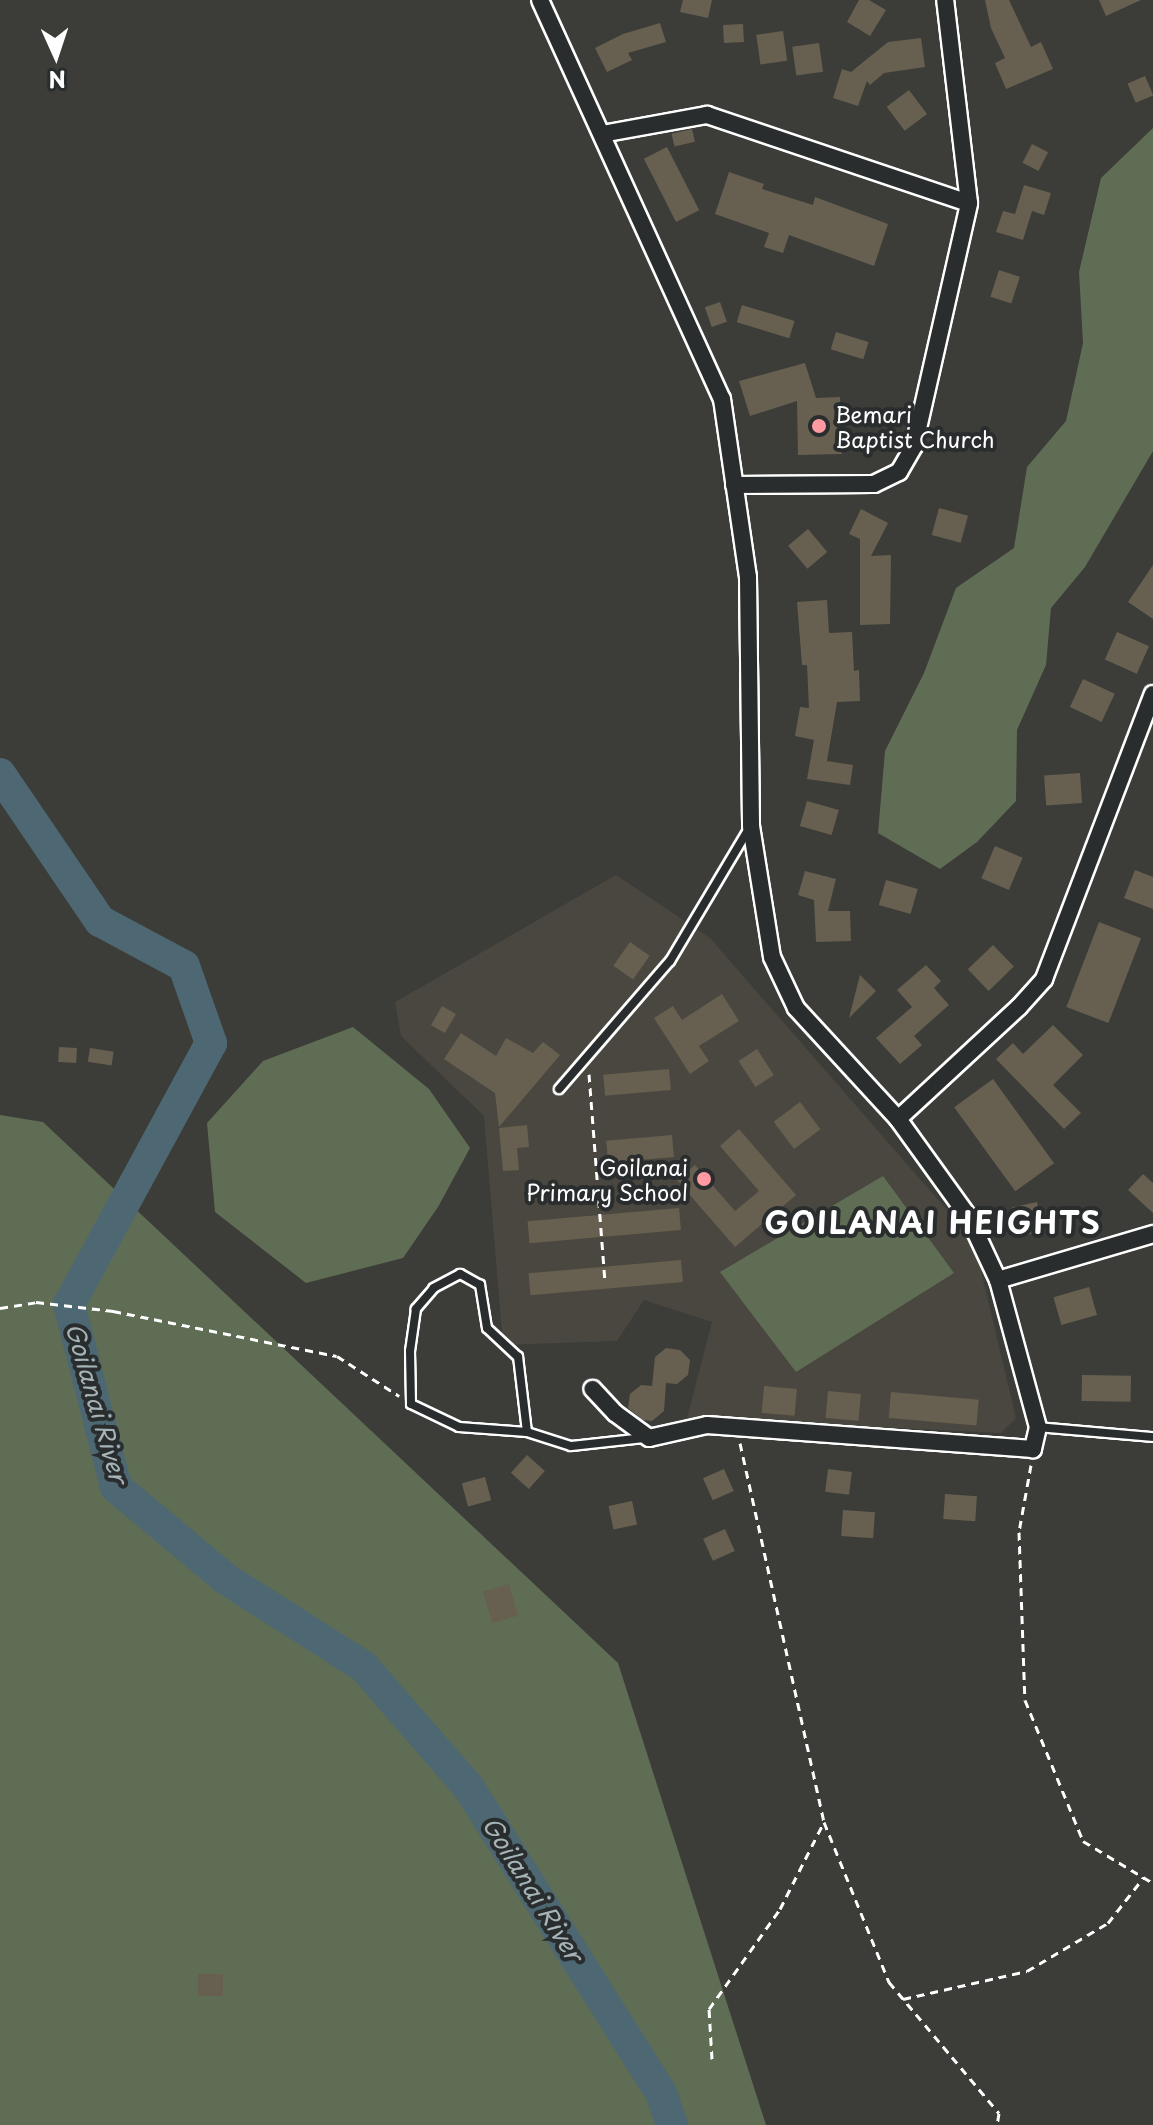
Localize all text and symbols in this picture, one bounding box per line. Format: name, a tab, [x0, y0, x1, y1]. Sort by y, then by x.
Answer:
north arrow	[16, 16, 96, 96]
text: N	[48, 64, 67, 97]
place label: Bemari Baptist Church	[835, 400, 995, 452]
marker: Bemari Baptist Church	[810, 417, 828, 435]
place label: Goilanai Primary School	[526, 1153, 688, 1204]
marker: Goilanai Primary School	[695, 1170, 713, 1188]
district label: GOILANAI HEIGHTS	[766, 1204, 1100, 1240]
water label: Goilanai River	[61, 1320, 133, 1486]
water label: Goilanai River	[477, 1812, 589, 1966]

